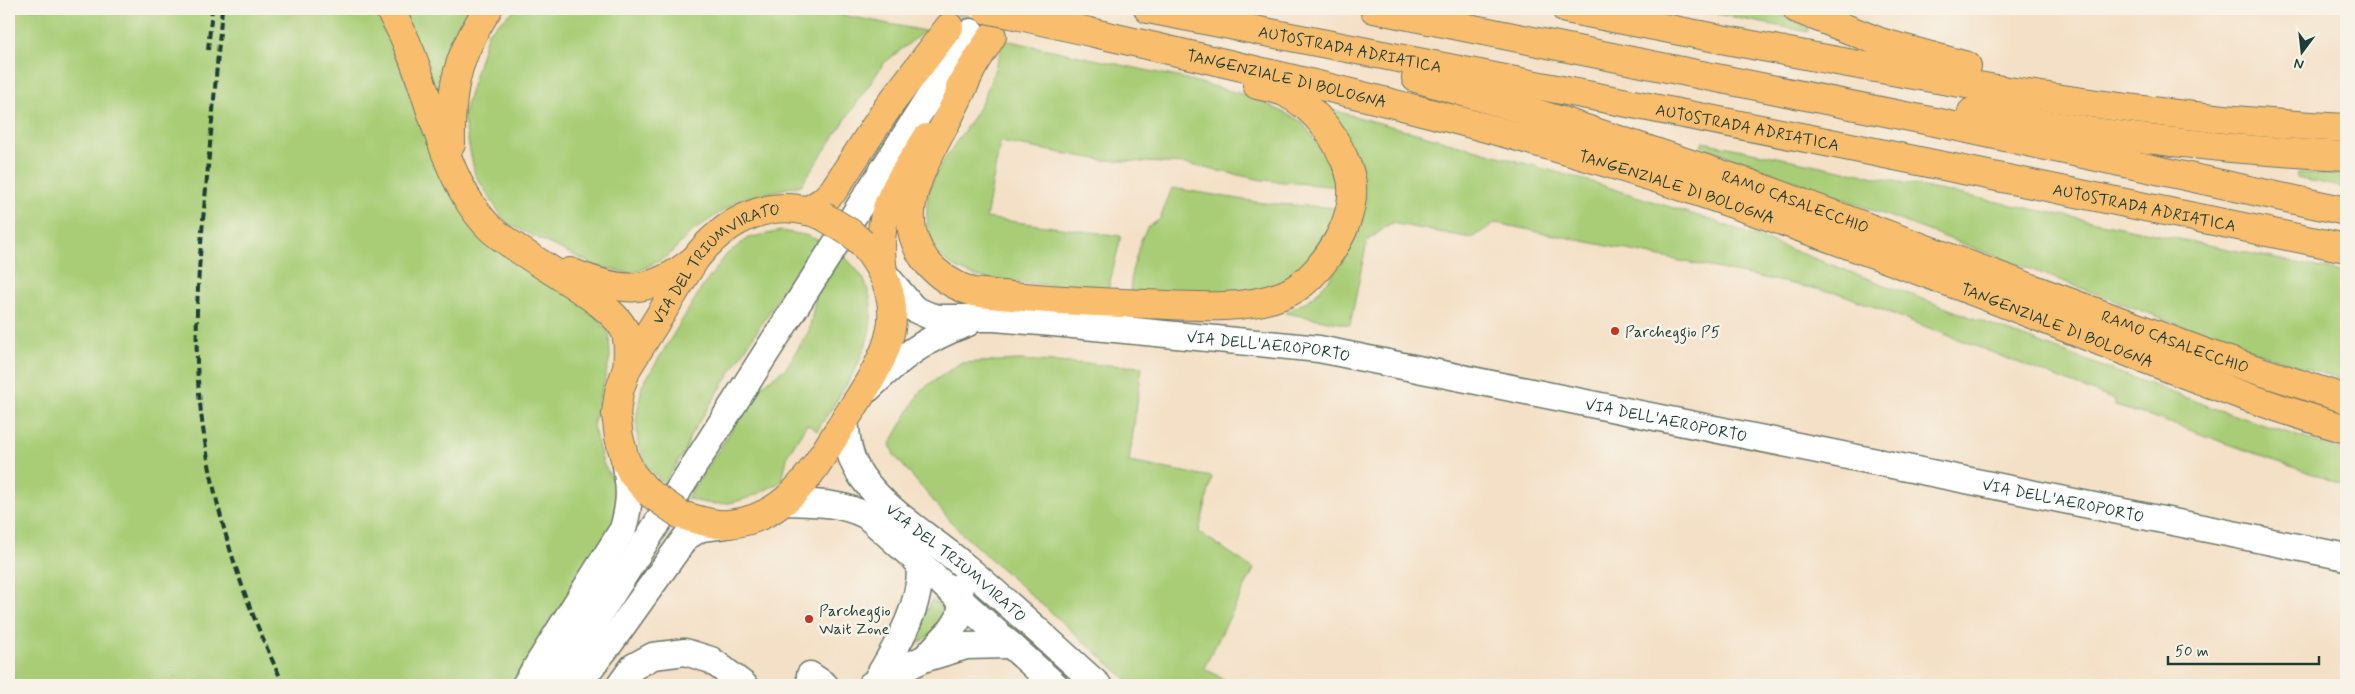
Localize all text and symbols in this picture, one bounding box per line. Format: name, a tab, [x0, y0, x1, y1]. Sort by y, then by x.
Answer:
street label: AUTOSTRADA ADRIATICA	[1256, 22, 1443, 78]
north arrow	[2278, 28, 2328, 78]
street label: TANGENZIALE DI BOLOGNA	[1184, 45, 1389, 114]
text: N	[2292, 54, 2306, 73]
street label: AUTOSTRADA ADRIATICA	[1654, 100, 1841, 156]
street label: TANGENZIALE DI BOLOGNA	[1576, 146, 1777, 230]
street label: RAMO CASALECCHIO	[1719, 166, 1872, 239]
street label: AUTOSTRADA ADRIATICA	[2051, 180, 2238, 237]
street label: VIA DEL TRIUMVIRATO	[648, 199, 781, 329]
street label: TANGENZIALE DI BOLOGNA	[1958, 279, 2156, 373]
street label: RAMO CASALECCHIO	[2098, 306, 2251, 379]
place label: Parcheggio P5	[1625, 322, 1720, 344]
marker: Parcheggio P5	[1609, 325, 1621, 337]
street label: VIA DELL'AEROPORTO	[1186, 327, 1352, 367]
street label: VIA DELL'AEROPORTO	[1583, 394, 1749, 447]
street label: VIA DELL'AEROPORTO	[1980, 475, 2146, 528]
street label: VIA DEL TRIUMVIRATO	[881, 499, 1030, 627]
place label: Parcheggio Wait Zone	[819, 601, 891, 640]
marker: Parcheggio Wait Zone	[803, 613, 815, 625]
scale bar	[2168, 634, 2319, 666]
text: 50 m	[2175, 642, 2209, 662]

